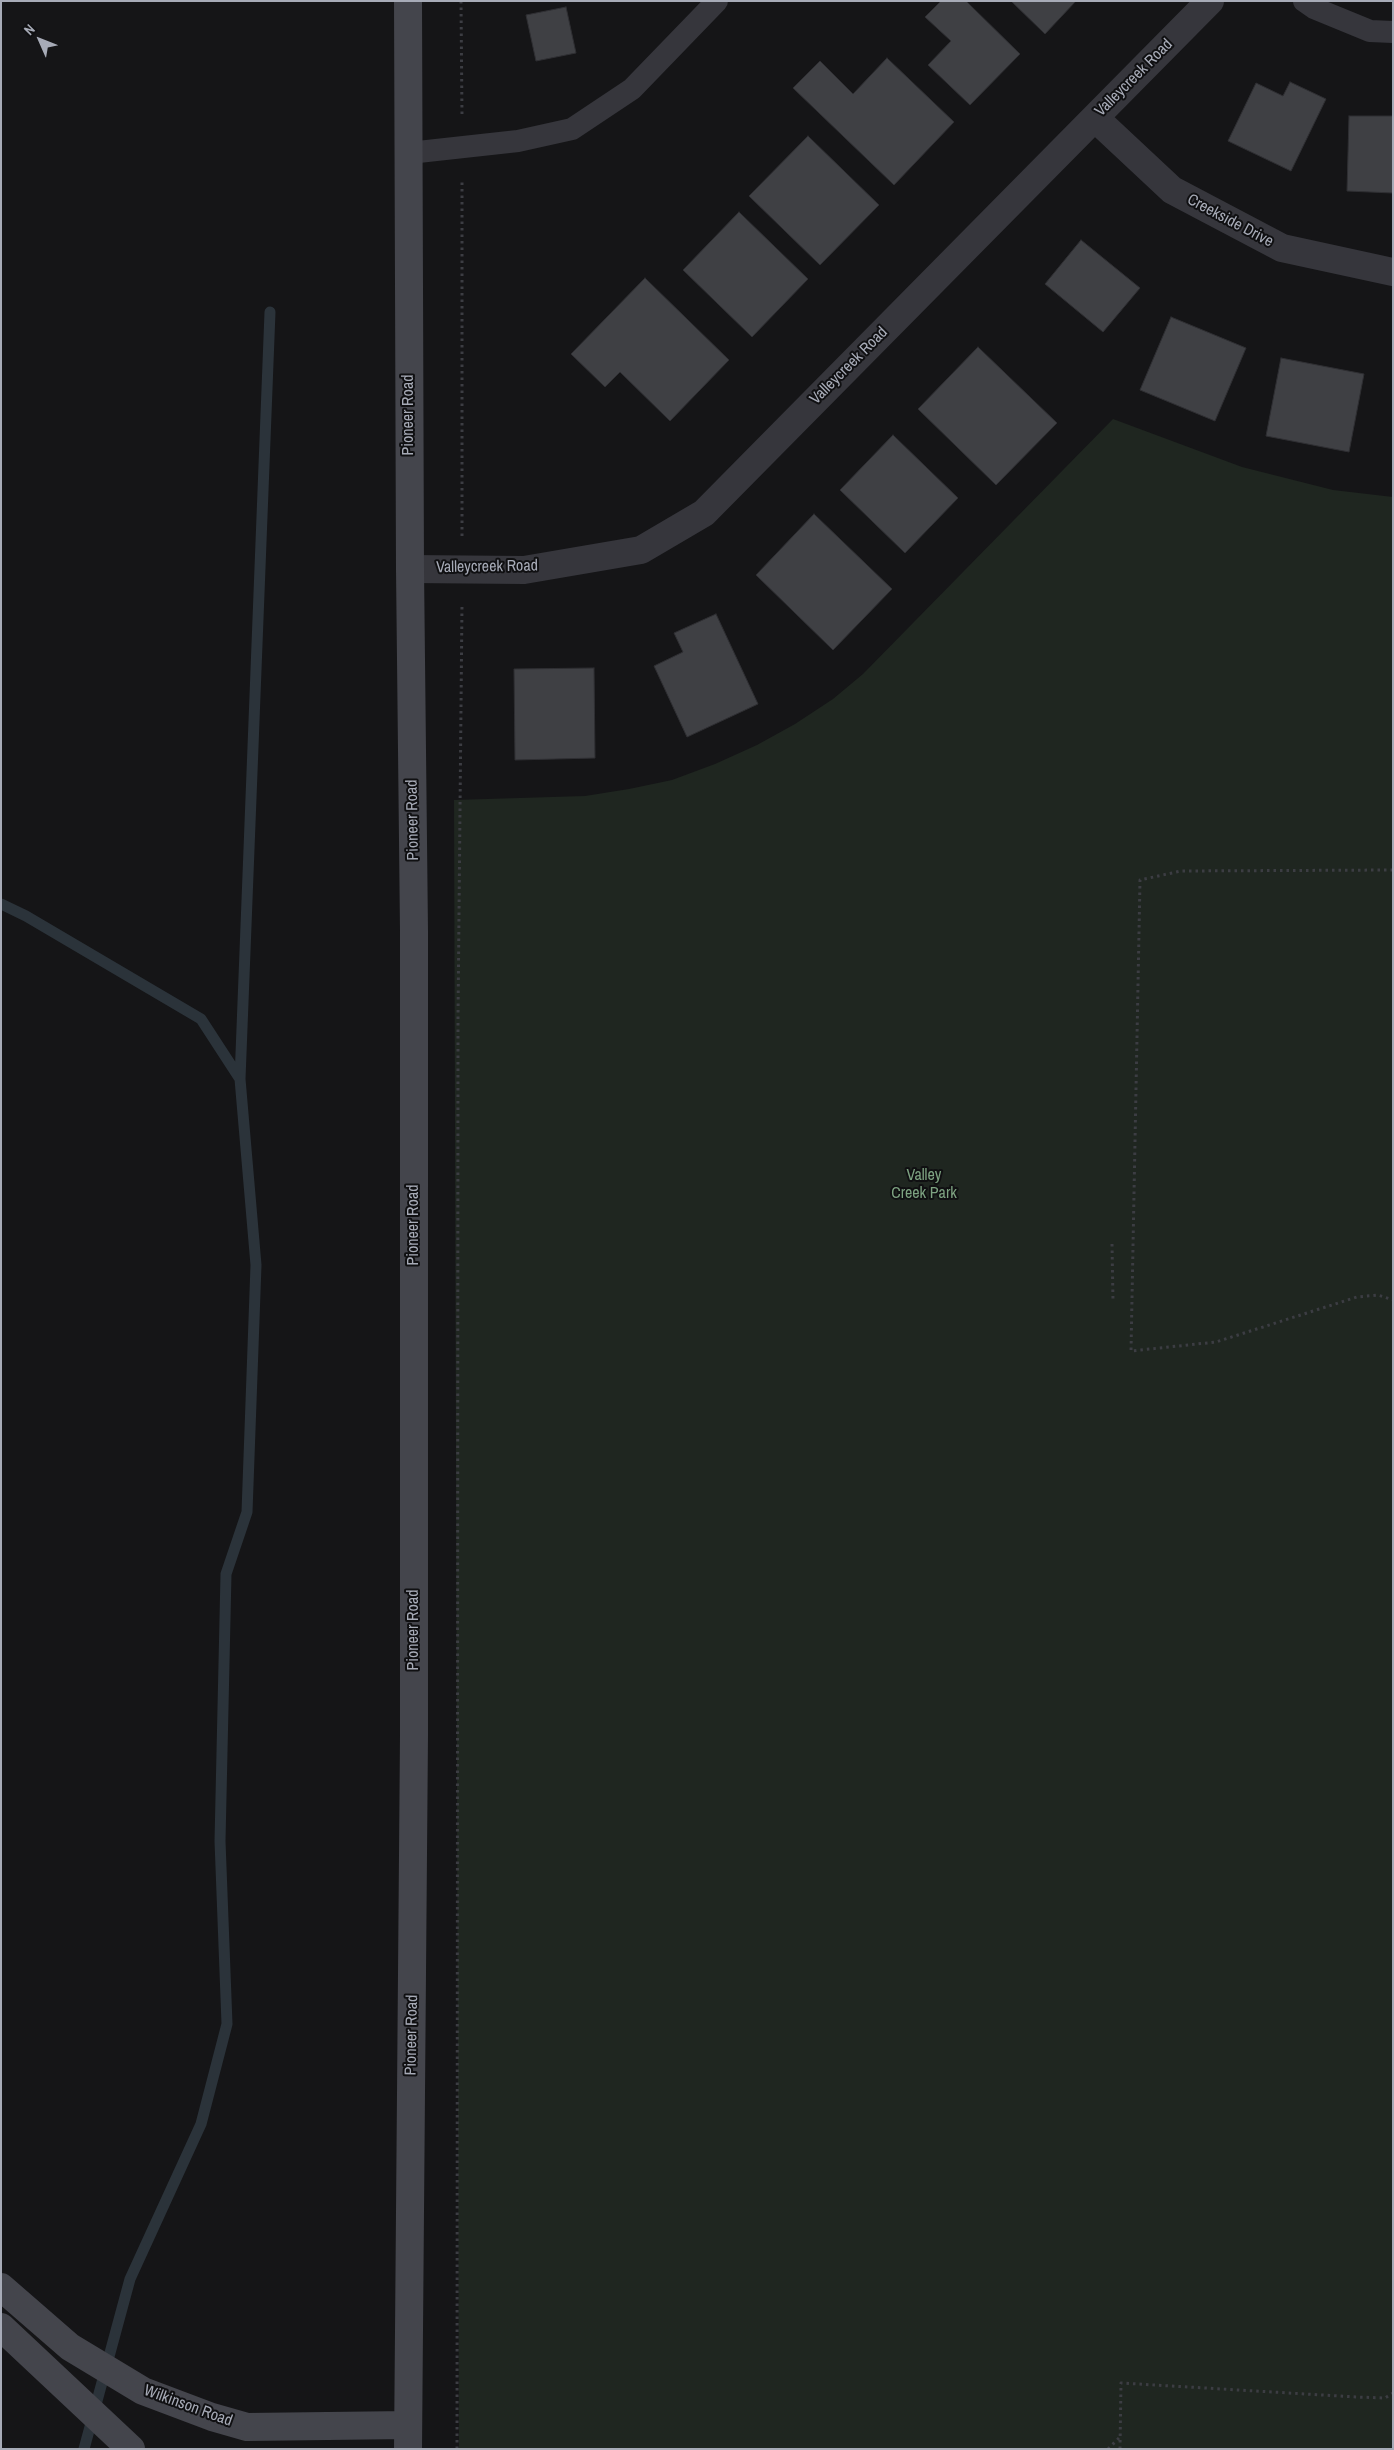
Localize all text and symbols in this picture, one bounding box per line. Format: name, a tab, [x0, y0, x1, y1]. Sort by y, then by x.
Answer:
north arrow	[15, 15, 65, 65]
text: N	[20, 20, 39, 39]
street label: Valleycreek Road	[1091, 35, 1177, 121]
street label: Creekside Drive	[1184, 190, 1276, 252]
street label: Valleycreek Road	[806, 323, 892, 409]
street label: Pioneer Road	[399, 375, 419, 455]
street label: Valleycreek Road	[436, 557, 538, 577]
street label: Pioneer Road	[403, 779, 423, 861]
park label: Valley Creek Park	[891, 1166, 957, 1204]
street label: Pioneer Road	[404, 1185, 424, 1265]
street label: Pioneer Road	[404, 1590, 424, 1670]
street label: Pioneer Road	[402, 1994, 422, 2076]
street label: Wilkinson Road	[141, 2381, 235, 2431]

